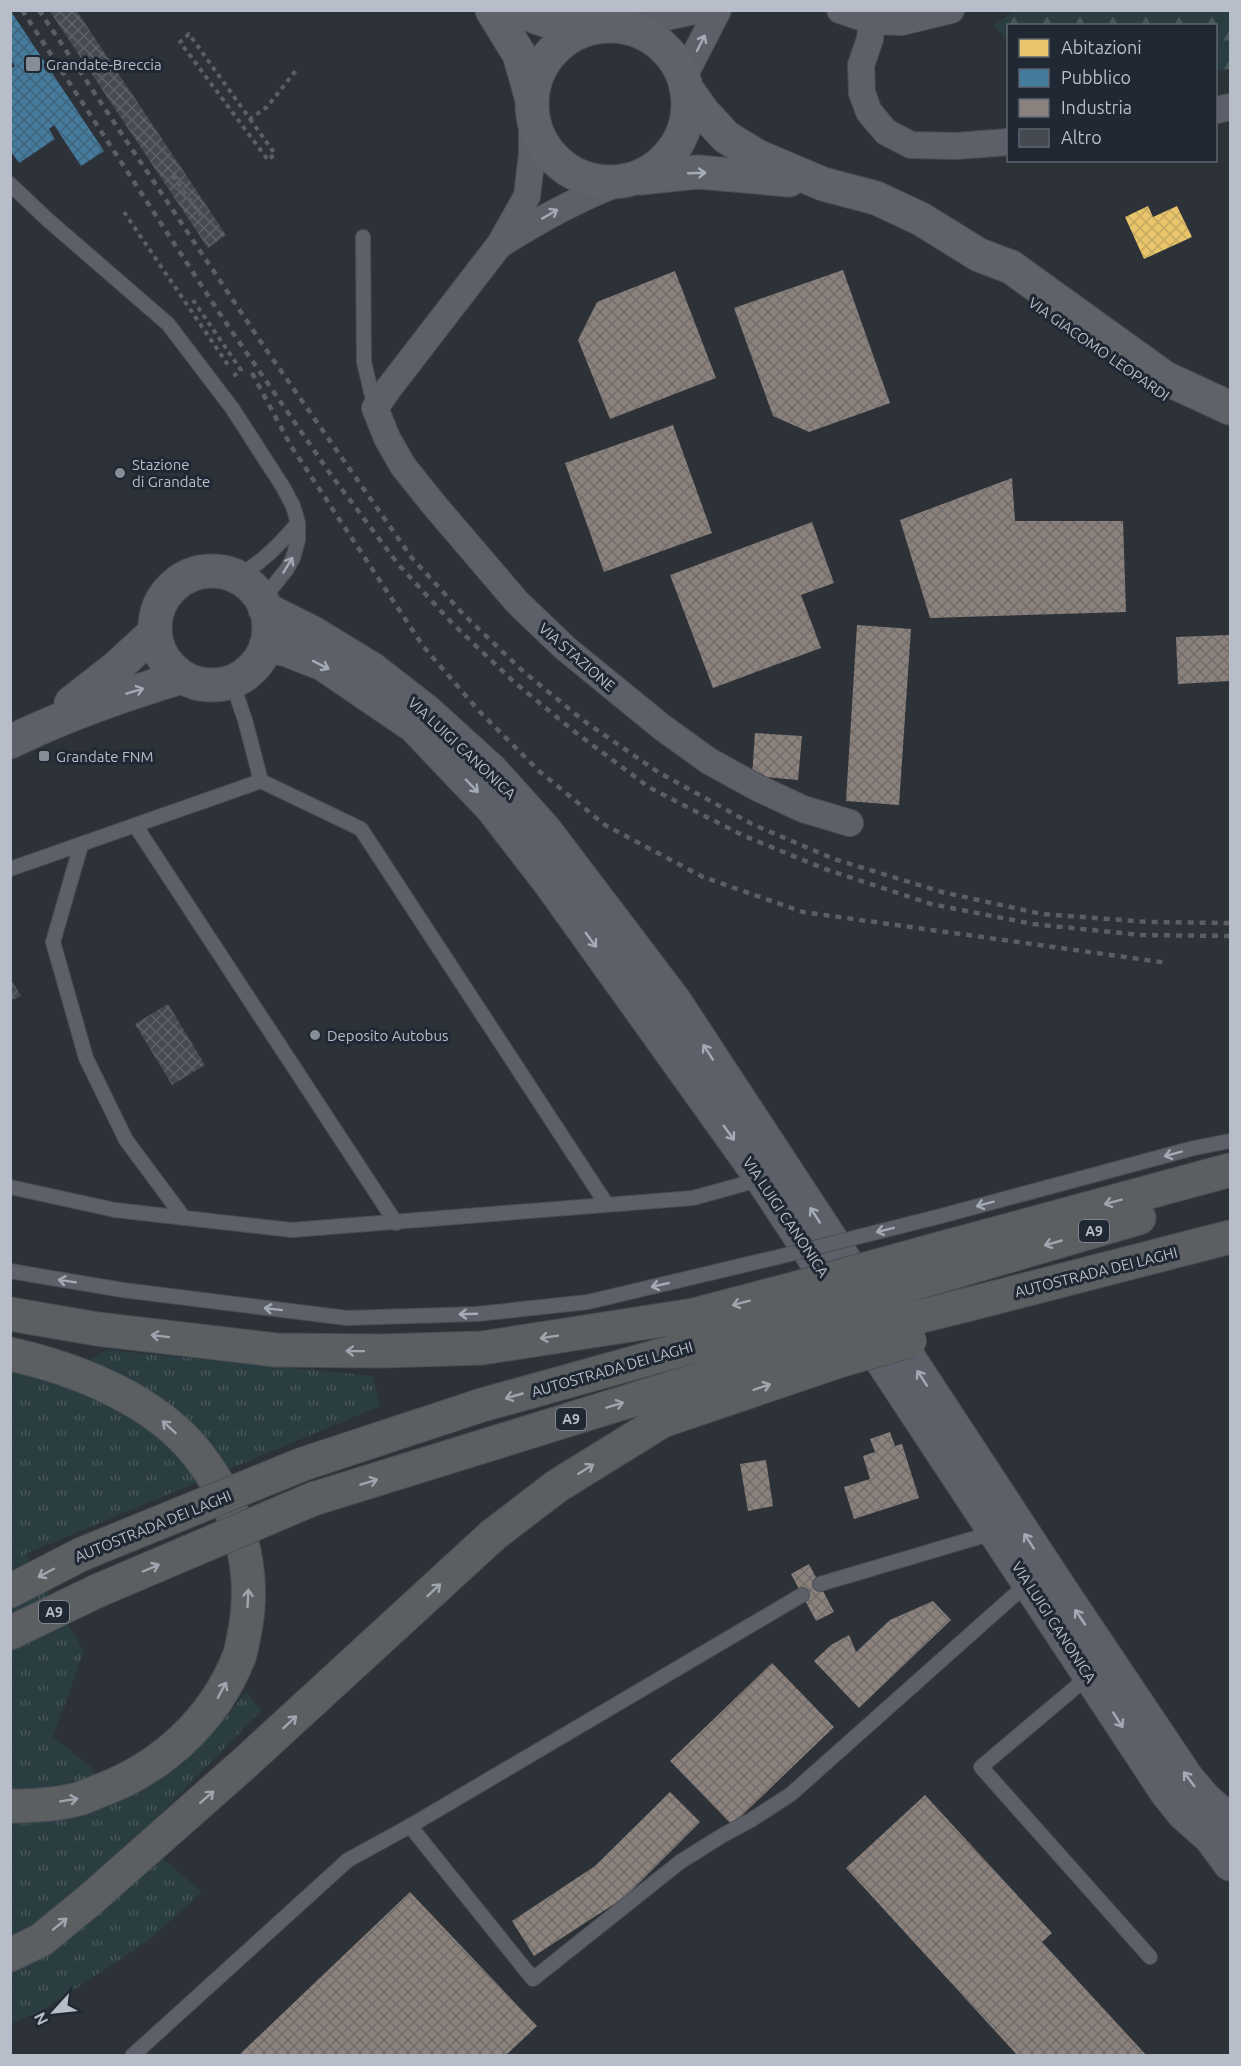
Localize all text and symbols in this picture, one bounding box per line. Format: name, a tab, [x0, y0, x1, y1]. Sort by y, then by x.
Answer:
legend	[1007, 24, 1217, 162]
one-way arrow	[696, 35, 707, 53]
text: Abitazioni	[1061, 37, 1142, 57]
marker: Grandate-Breccia	[24, 55, 42, 73]
place label: Grandate-Breccia	[46, 56, 162, 73]
text: Pubblico	[1061, 67, 1131, 87]
text: Industria	[1061, 97, 1132, 117]
text: Altro	[1061, 127, 1102, 147]
one-way arrow	[686, 167, 706, 179]
one-way arrow	[541, 207, 558, 219]
street label: VIA GIACOMO LEOPARDI	[1025, 294, 1173, 404]
place label: Stazione di Grandate	[132, 456, 210, 490]
marker: Stazione di Grandate	[113, 466, 127, 480]
one-way arrow	[282, 557, 294, 574]
street label: VIA STAZIONE	[536, 619, 618, 695]
one-way arrow	[312, 659, 330, 671]
one-way arrow	[125, 685, 144, 696]
street label: VIA LUIGI CANONICA	[405, 694, 519, 802]
place label: Grandate FNM	[56, 748, 154, 765]
marker: Grandate FNM	[37, 749, 51, 763]
one-way arrow	[464, 779, 479, 794]
one-way arrow	[585, 932, 597, 948]
place label: Deposito Autobus	[327, 1027, 448, 1044]
marker: Deposito Autobus	[308, 1028, 322, 1042]
one-way arrow	[702, 1044, 714, 1061]
one-way arrow	[723, 1124, 735, 1140]
one-way arrow	[1164, 1149, 1183, 1160]
street label: VIA LUIGI CANONICA	[740, 1154, 833, 1280]
one-way arrow	[1104, 1197, 1123, 1208]
one-way arrow	[976, 1199, 995, 1211]
one-way arrow	[809, 1207, 821, 1224]
road number: A9	[1079, 1220, 1109, 1242]
one-way arrow	[876, 1225, 895, 1237]
one-way arrow	[1044, 1238, 1063, 1249]
street label: AUTOSTRADA DEI LAGHI	[1013, 1244, 1179, 1300]
one-way arrow	[57, 1275, 77, 1286]
one-way arrow	[651, 1280, 670, 1292]
one-way arrow	[731, 1298, 750, 1309]
one-way arrow	[264, 1303, 284, 1314]
one-way arrow	[458, 1309, 478, 1320]
one-way arrow	[151, 1331, 171, 1342]
one-way arrow	[539, 1332, 559, 1343]
street label: AUTOSTRADA DEI LAGHI	[529, 1338, 695, 1400]
one-way arrow	[345, 1345, 365, 1356]
one-way arrow	[916, 1370, 928, 1387]
one-way arrow	[752, 1381, 771, 1392]
one-way arrow	[505, 1391, 524, 1403]
one-way arrow	[605, 1399, 624, 1410]
road number: A9	[556, 1408, 586, 1430]
one-way arrow	[162, 1420, 177, 1434]
one-way arrow	[577, 1462, 594, 1474]
one-way arrow	[359, 1476, 378, 1487]
street label: AUTOSTRADA DEI LAGHI	[72, 1487, 234, 1565]
one-way arrow	[1023, 1533, 1035, 1550]
street label: VIA LUIGI CANONICA	[1009, 1558, 1100, 1686]
one-way arrow	[142, 1562, 160, 1573]
one-way arrow	[37, 1567, 55, 1579]
one-way arrow	[426, 1582, 441, 1597]
one-way arrow	[243, 1589, 254, 1609]
road number: A9	[39, 1601, 69, 1623]
one-way arrow	[1074, 1610, 1086, 1626]
one-way arrow	[217, 1681, 228, 1699]
one-way arrow	[1112, 1711, 1124, 1728]
one-way arrow	[283, 1715, 298, 1729]
one-way arrow	[1182, 1771, 1195, 1787]
one-way arrow	[199, 1790, 214, 1804]
one-way arrow	[58, 1795, 78, 1806]
one-way arrow	[52, 1918, 68, 1931]
north arrow	[24, 1982, 84, 2042]
text: N	[30, 2009, 51, 2028]

